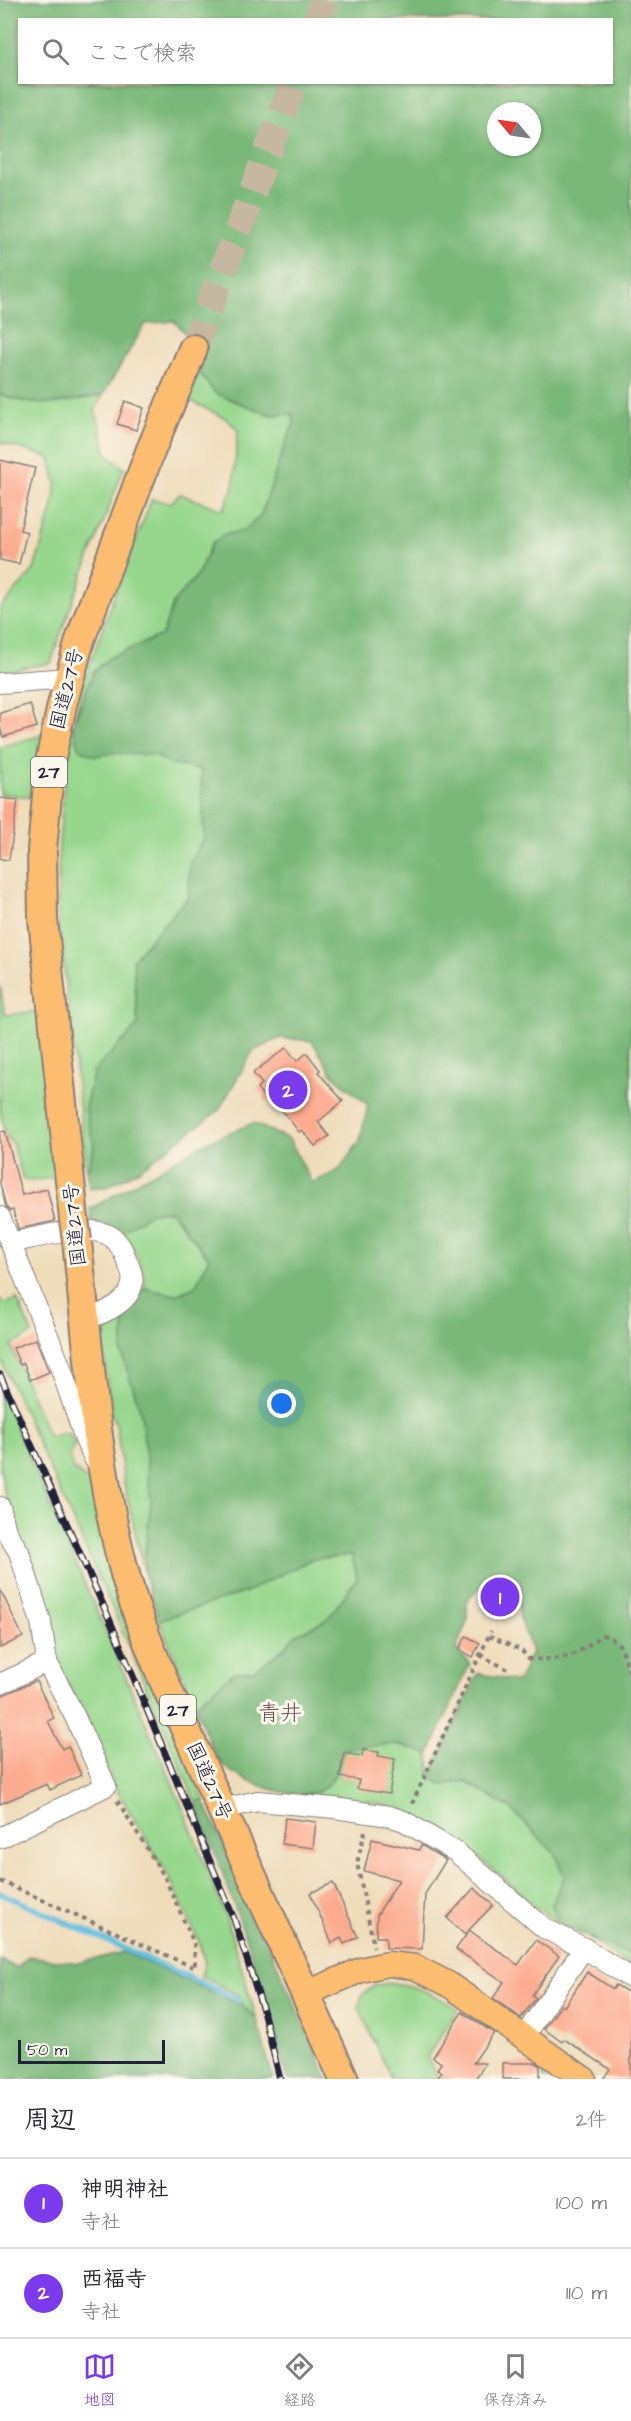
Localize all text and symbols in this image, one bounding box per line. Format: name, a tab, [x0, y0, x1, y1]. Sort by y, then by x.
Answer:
search box	[18, 18, 613, 84]
icon: search	[39, 35, 72, 68]
text: ここで検索	[87, 38, 197, 69]
north arrow	[487, 102, 541, 156]
street label: 国道27号	[43, 645, 91, 733]
road number: 27	[31, 757, 67, 787]
pin: 2	[268, 1068, 308, 1112]
street label: 国道27号	[57, 1182, 93, 1268]
your location	[267, 1389, 296, 1418]
pin: 1	[480, 1574, 520, 1620]
road number: 27	[160, 1695, 196, 1725]
district label: 青井	[258, 1698, 302, 1729]
street label: 国道27号	[179, 1737, 239, 1825]
scale bar	[18, 2037, 165, 2064]
text: 50 m	[27, 2039, 67, 2061]
text: 周辺	[24, 2102, 76, 2138]
text: 2件	[576, 2106, 607, 2134]
text: 神明神社	[81, 2174, 169, 2205]
text: 1	[42, 2189, 45, 2217]
text: 100 m	[556, 2189, 607, 2217]
text: 寺社	[81, 2208, 121, 2236]
text: 西福寺	[81, 2264, 147, 2295]
text: 2	[38, 2279, 49, 2307]
text: 110 m	[566, 2279, 607, 2307]
text: 寺社	[81, 2298, 121, 2326]
tab: 地図	[83, 2350, 116, 2411]
tab: 経路	[283, 2350, 316, 2411]
tab: 保存済み	[483, 2350, 547, 2411]

